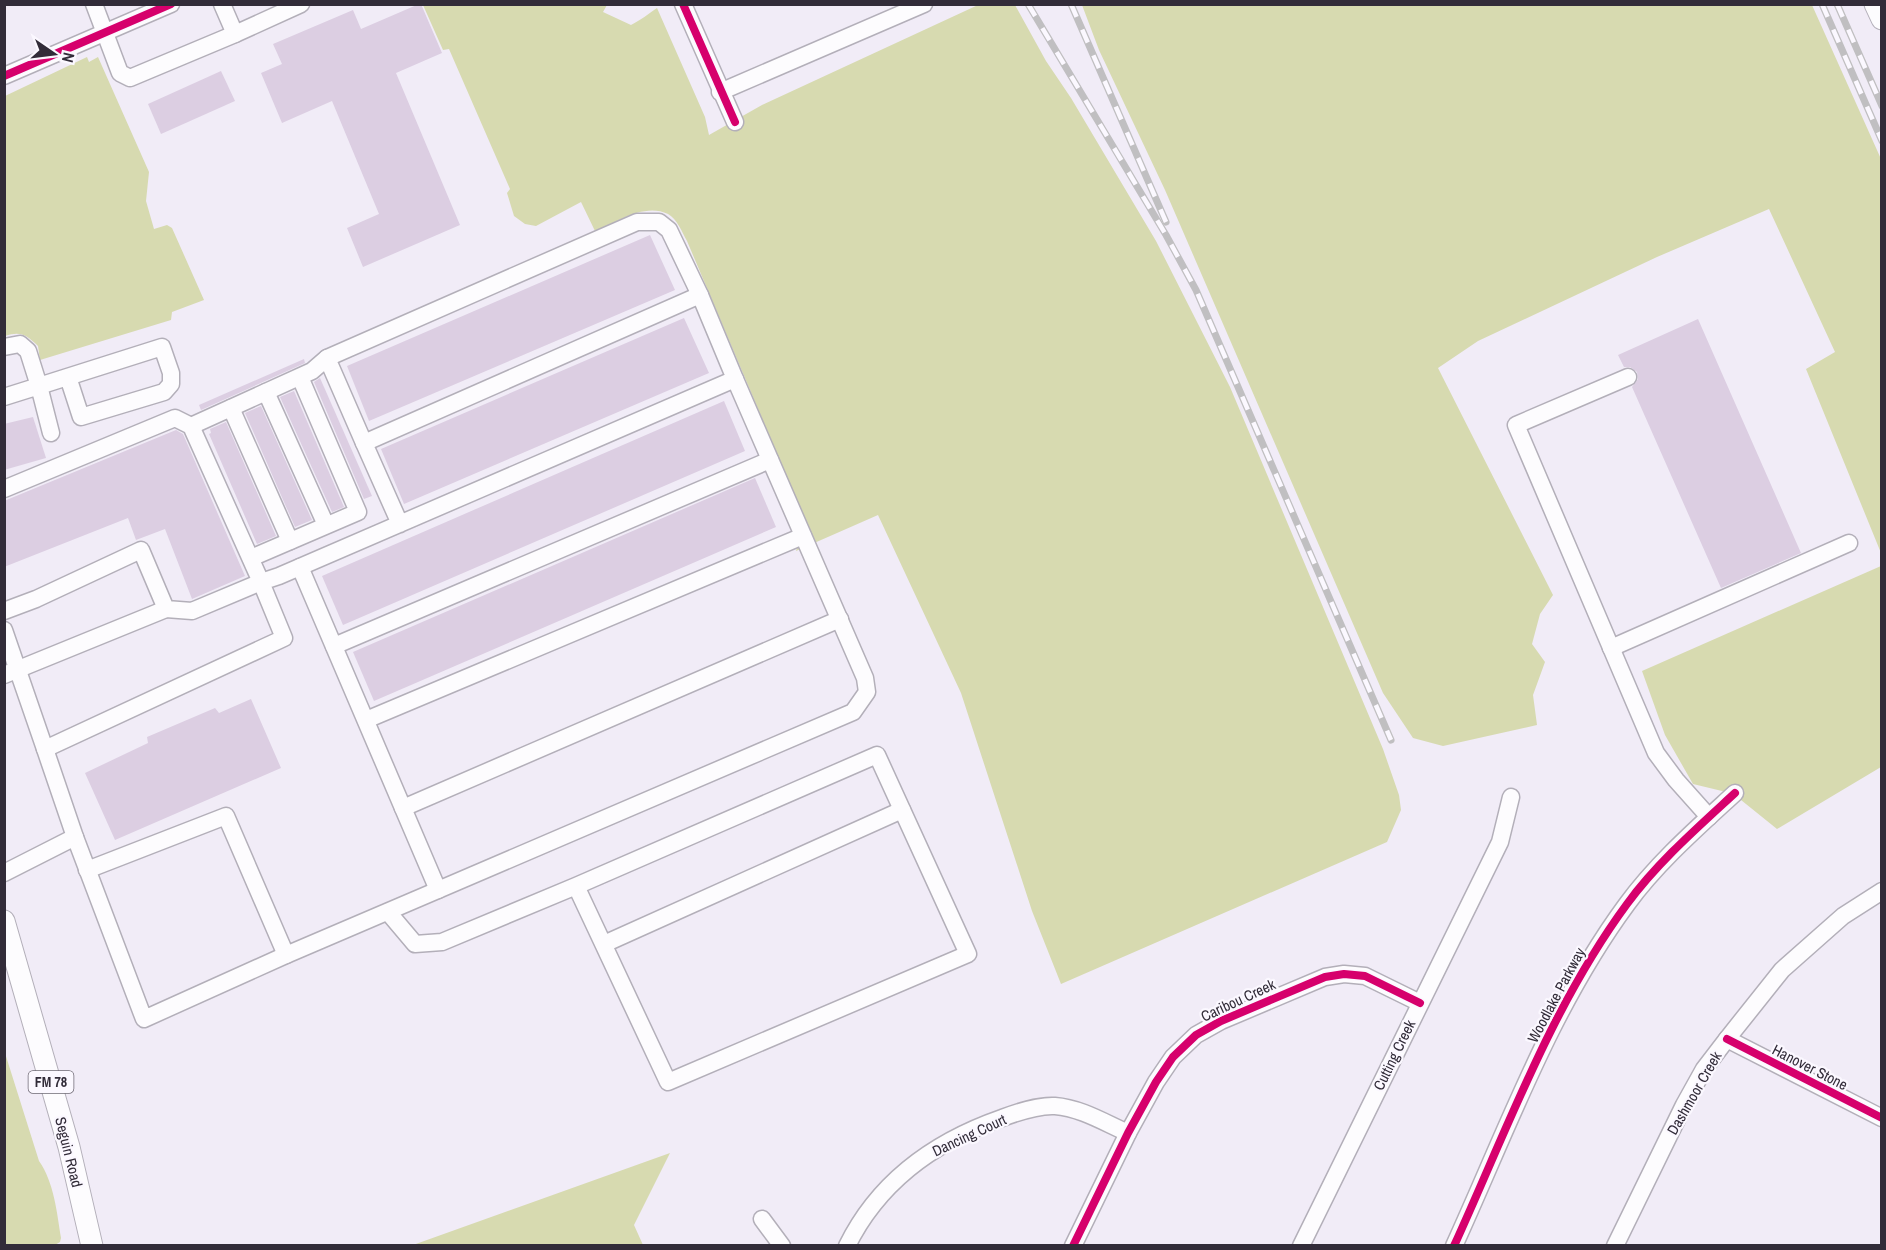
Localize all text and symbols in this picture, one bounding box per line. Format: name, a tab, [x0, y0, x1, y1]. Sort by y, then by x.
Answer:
north arrow	[24, 24, 84, 84]
text: N	[57, 50, 80, 65]
street label: Woodlake Parkway	[1522, 943, 1590, 1046]
street label: Caribou Creek	[1197, 973, 1279, 1026]
street label: Cutting Creek	[1368, 1016, 1420, 1094]
street label: Hanover Stone	[1769, 1039, 1851, 1095]
street label: Dashmoor Creek	[1662, 1047, 1727, 1139]
road number: FM 78	[28, 1071, 74, 1093]
street label: Dancing Court	[929, 1108, 1010, 1161]
street label: Seguin Road	[50, 1115, 88, 1189]

